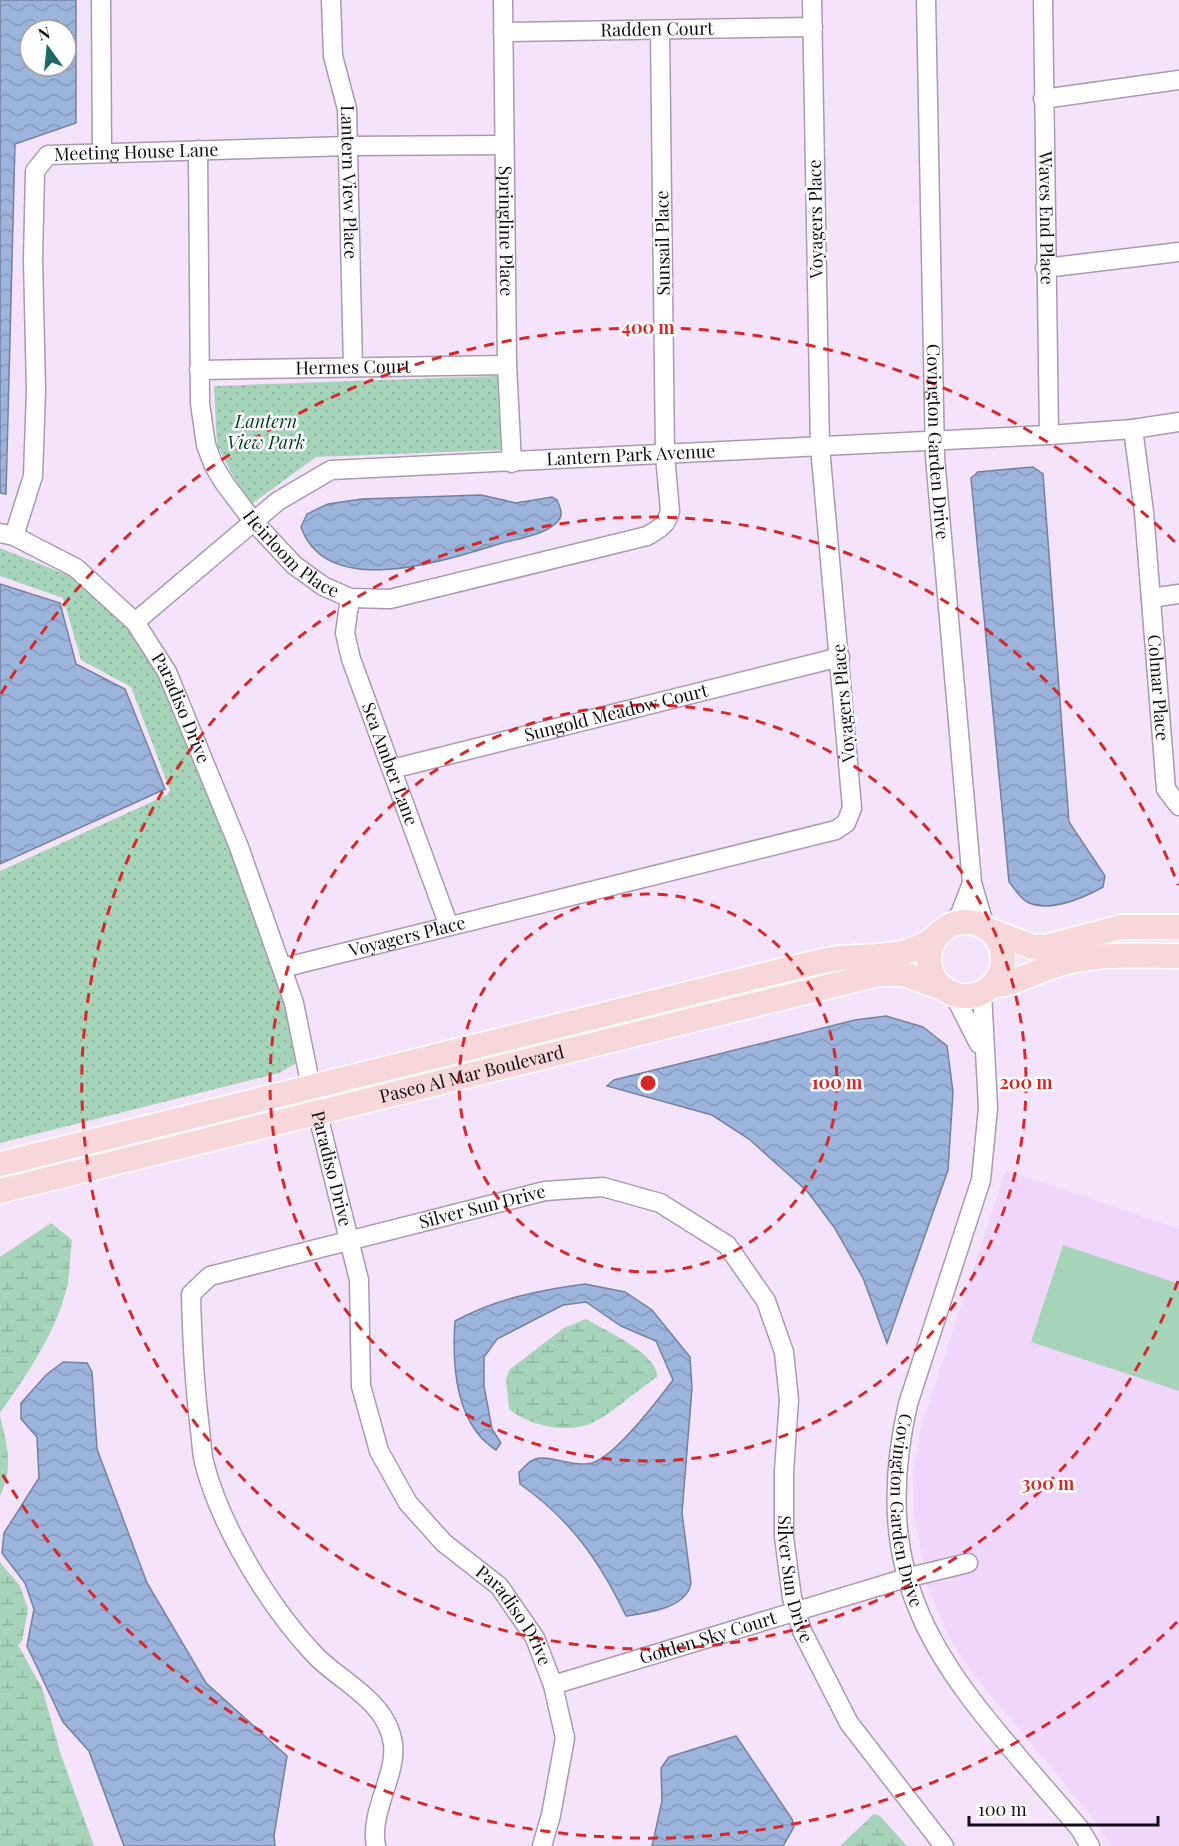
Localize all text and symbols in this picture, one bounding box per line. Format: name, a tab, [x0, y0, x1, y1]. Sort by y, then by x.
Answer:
street label: Radden Court	[600, 16, 714, 41]
north arrow	[18, 18, 78, 78]
text: N	[36, 21, 53, 45]
street label: Lantern View Place	[336, 105, 363, 259]
street label: Meeting House Lane	[54, 137, 219, 166]
street label: Waves End Place	[1034, 150, 1060, 285]
street label: Voyagers Place	[802, 159, 828, 280]
street label: Springline Place	[494, 165, 519, 296]
street label: Sunsail Place	[649, 190, 675, 296]
text: 400 m	[621, 315, 675, 339]
street label: Covington Garden Drive	[922, 344, 955, 540]
street label: Hermes Court	[295, 354, 411, 379]
park label: Lantern View Park	[227, 409, 305, 454]
street label: Lantern Park Avenue	[546, 438, 716, 470]
street label: Heirloom Place	[238, 504, 343, 603]
street label: Colmar Place	[1143, 634, 1175, 742]
street label: Voyagers Place	[826, 643, 860, 765]
street label: Paradiso Drive	[147, 648, 216, 767]
street label: Sungold Meadow Court	[522, 677, 711, 746]
street label: Sea Amber Lane	[357, 699, 424, 829]
street label: Voyagers Place	[345, 910, 468, 962]
street label: Paseo Al Mar Boulevard	[377, 1039, 567, 1108]
text: 100 m	[812, 1070, 863, 1094]
text: 200 m	[999, 1070, 1053, 1094]
centre of rings	[638, 1073, 658, 1093]
street label: Paradiso Drive	[306, 1108, 358, 1229]
street label: Silver Sun Drive	[416, 1178, 548, 1234]
street label: Covington Garden Drive	[885, 1412, 929, 1610]
text: 300 m	[1022, 1471, 1075, 1495]
street label: Silver Sun Drive	[773, 1515, 819, 1647]
street label: Paradiso Drive	[471, 1559, 557, 1669]
street label: Golden Sky Court	[636, 1605, 780, 1669]
scale bar	[969, 1789, 1158, 1827]
text: 100 m	[978, 1797, 1027, 1821]

